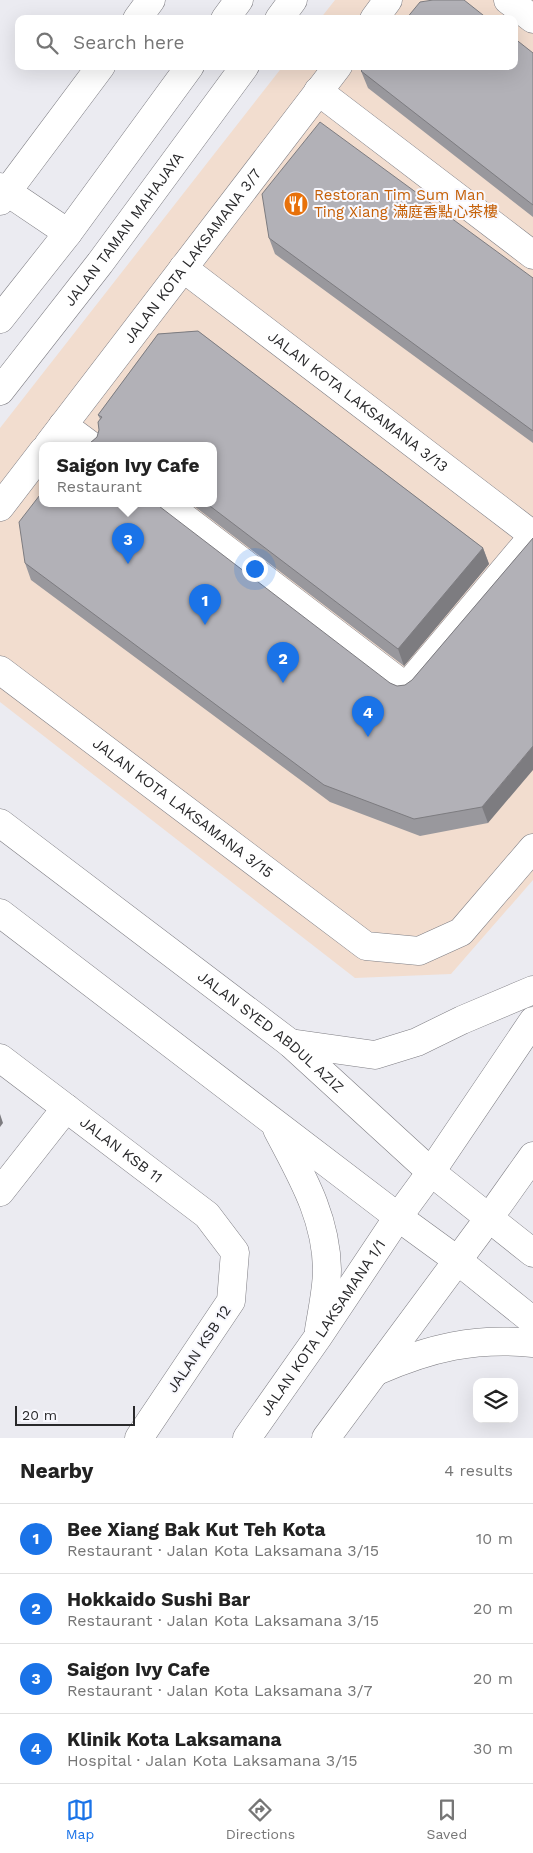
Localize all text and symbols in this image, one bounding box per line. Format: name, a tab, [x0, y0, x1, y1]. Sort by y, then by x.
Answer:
search box	[15, 15, 518, 70]
icon: search	[33, 29, 61, 57]
text: Search here	[73, 31, 184, 54]
street label: JALAN TAMAN MAHAJAYA	[61, 149, 187, 310]
street label: JALAN KOTA LAKSAMANA 3/7	[120, 165, 265, 347]
place label: Restoran Tim Sum Man Ting Xiang 滿庭香點心茶樓	[314, 186, 498, 221]
restaurant icon: Restoran Tim Sum Man Ting Xiang 滿庭香點心茶樓	[283, 191, 309, 217]
street label: JALAN KOTA LAKSAMANA 3/13	[264, 327, 451, 476]
popup	[39, 442, 217, 507]
text: Saigon Ivy Cafe	[56, 454, 200, 477]
text: Restaurant	[56, 477, 142, 496]
pin: 3	[112, 523, 144, 564]
your location	[242, 556, 268, 582]
pin: 1	[189, 584, 221, 625]
pin: 2	[267, 642, 299, 683]
pin: 4	[352, 696, 384, 737]
street label: JALAN KOTA LAKSAMANA 3/15	[89, 734, 277, 882]
street label: JALAN SYED ABDUL AZIZ	[194, 967, 347, 1097]
street label: JALAN KSB 11	[76, 1113, 166, 1187]
street label: JALAN KOTA LAKSAMANA 1/1	[256, 1236, 389, 1419]
street label: JALAN KSB 12	[163, 1302, 235, 1396]
map controls	[473, 1378, 518, 1423]
button: layers	[473, 1378, 518, 1423]
scale bar	[15, 1403, 135, 1426]
text: 20 m	[22, 1407, 57, 1423]
text: Nearby	[20, 1458, 93, 1483]
text: 4 results	[444, 1461, 513, 1480]
text: Bee Xiang Bak Kut Teh Kota	[67, 1518, 326, 1541]
text: 1	[33, 1529, 39, 1548]
text: 10 m	[476, 1529, 513, 1548]
text: Restaurant · Jalan Kota Laksamana 3/15	[67, 1541, 379, 1560]
text: Hokkaido Sushi Bar	[67, 1588, 250, 1611]
text: 2	[31, 1599, 41, 1618]
text: 20 m	[473, 1599, 513, 1618]
text: Restaurant · Jalan Kota Laksamana 3/15	[67, 1611, 379, 1630]
text: Saigon Ivy Cafe	[67, 1658, 210, 1681]
text: 3	[31, 1669, 41, 1688]
text: 20 m	[473, 1669, 513, 1688]
text: Restaurant · Jalan Kota Laksamana 3/7	[67, 1681, 373, 1700]
text: Klinik Kota Laksamana	[67, 1728, 282, 1751]
text: 4	[31, 1739, 41, 1758]
text: 30 m	[473, 1739, 513, 1758]
text: Hospital · Jalan Kota Laksamana 3/15	[67, 1751, 358, 1770]
tab: Map	[66, 1796, 94, 1842]
tab: Directions	[226, 1796, 295, 1842]
tab: Saved	[427, 1796, 467, 1842]

